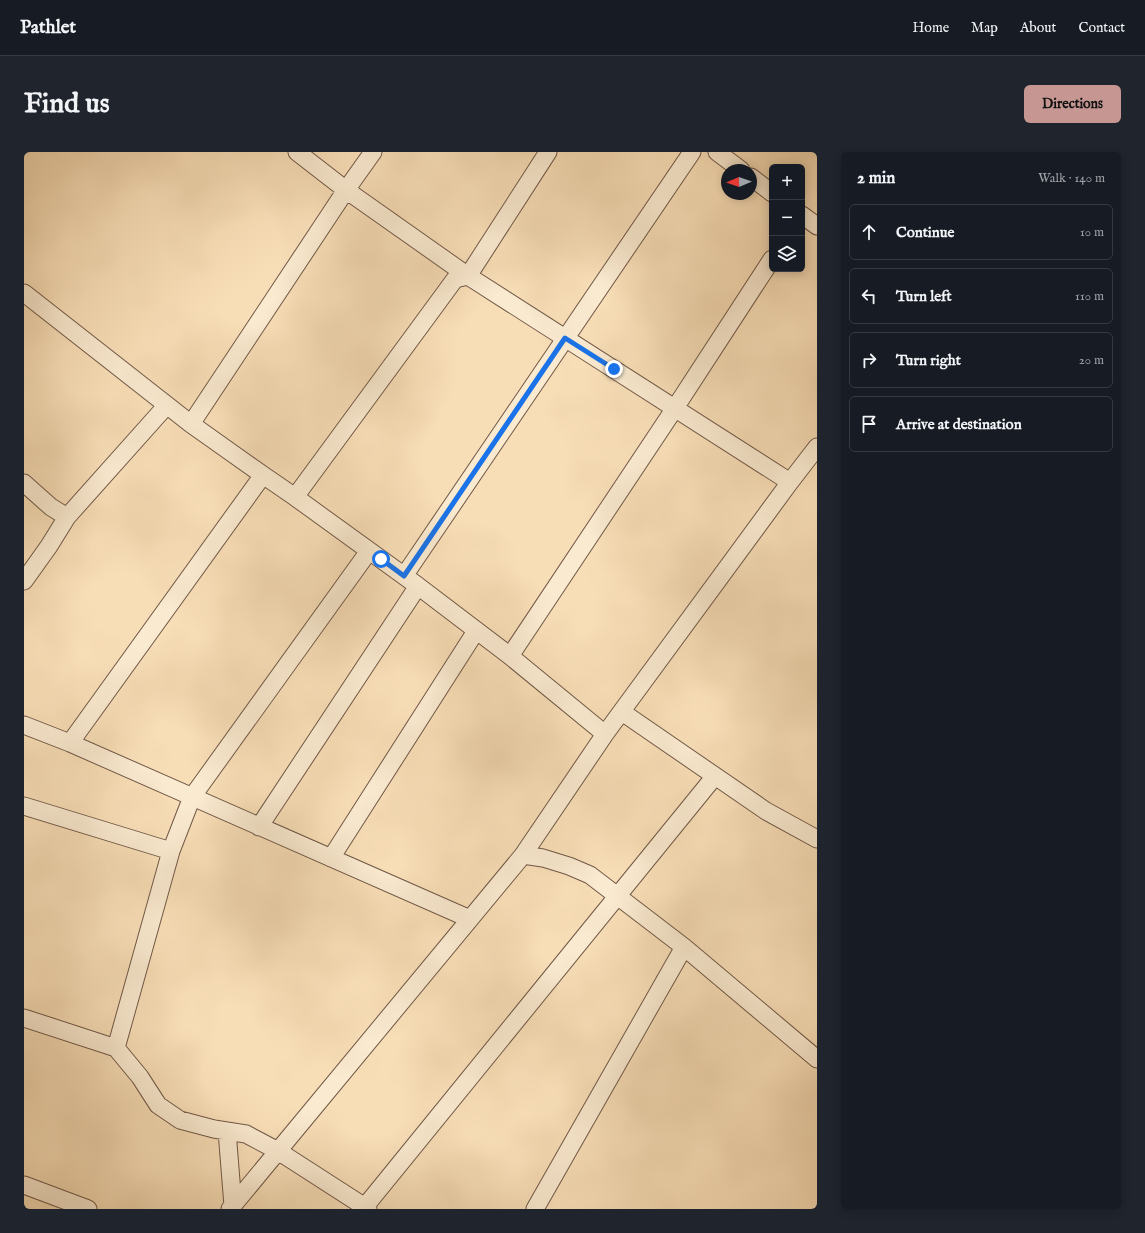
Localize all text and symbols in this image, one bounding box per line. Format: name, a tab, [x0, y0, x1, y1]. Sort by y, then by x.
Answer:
text: Pathlet	[20, 16, 76, 40]
text: Home	[913, 19, 949, 37]
text: Map	[971, 19, 998, 37]
text: About	[1020, 19, 1056, 37]
text: Contact	[1078, 19, 1125, 37]
button: Directions	[1024, 85, 1121, 123]
text: Find us	[24, 87, 110, 122]
north arrow	[721, 164, 757, 200]
map controls	[769, 164, 805, 272]
button: +	[769, 164, 805, 200]
text: 2 min	[857, 168, 895, 189]
text: Walk · 140 m	[1038, 170, 1105, 187]
button: −	[769, 200, 805, 236]
icon: ahead	[858, 221, 880, 243]
text: Continue	[896, 223, 954, 242]
text: 10 m	[1080, 224, 1104, 241]
button: layers	[769, 236, 805, 272]
icon: left	[858, 285, 880, 307]
text: Turn left	[896, 287, 952, 306]
text: 110 m	[1075, 288, 1104, 305]
icon: right	[858, 349, 880, 371]
text: Turn right	[896, 351, 961, 370]
text: 20 m	[1079, 352, 1104, 369]
route end	[605, 360, 623, 378]
icon: arrive	[858, 413, 880, 435]
text: Arrive at destination	[896, 415, 1022, 434]
route start	[372, 550, 390, 568]

